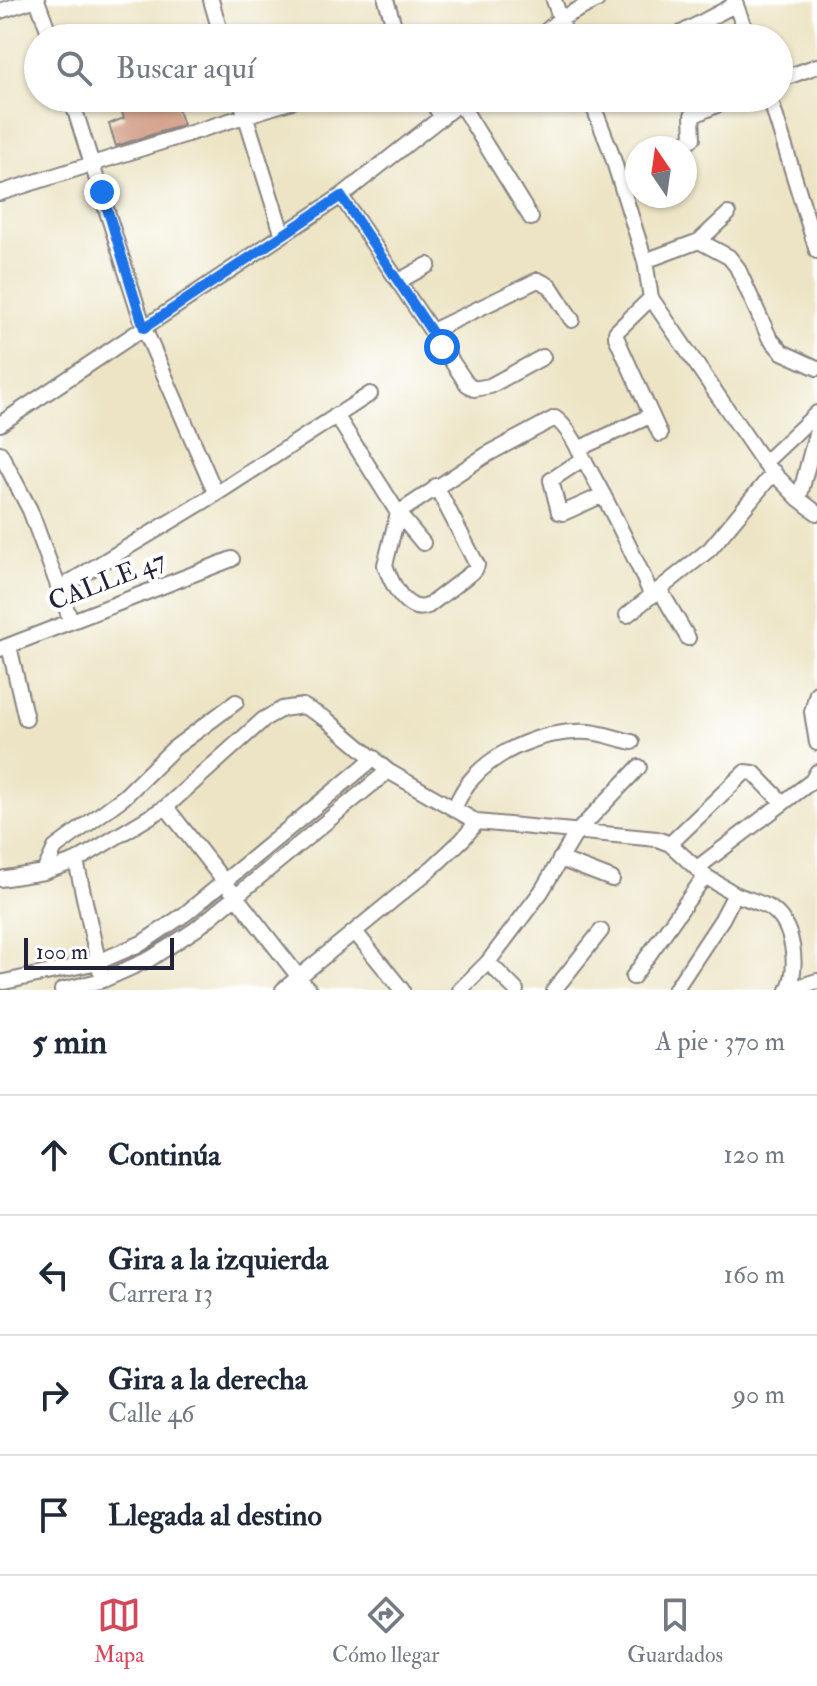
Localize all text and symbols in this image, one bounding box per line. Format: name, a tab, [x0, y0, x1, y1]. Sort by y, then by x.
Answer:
search box	[24, 24, 793, 112]
icon: search	[52, 46, 96, 90]
text: Buscar aquí	[116, 50, 255, 87]
north arrow	[625, 136, 697, 208]
route end	[84, 174, 120, 210]
route start	[424, 329, 460, 365]
street label: CALLE 47	[44, 544, 170, 618]
scale bar	[24, 934, 174, 970]
text: 100 m	[36, 938, 88, 966]
text: 5 min	[32, 1021, 107, 1064]
text: A pie · 370 m	[655, 1026, 785, 1058]
icon: ahead	[32, 1133, 76, 1177]
text: Continúa	[108, 1137, 221, 1174]
text: 120 m	[724, 1139, 785, 1171]
text: Gira a la izquierda	[108, 1241, 328, 1278]
icon: left	[32, 1253, 76, 1297]
text: 160 m	[724, 1259, 785, 1291]
text: Carrera 13	[108, 1278, 213, 1310]
text: Gira a la derecha	[108, 1361, 307, 1398]
icon: right	[32, 1373, 76, 1417]
text: 90 m	[733, 1379, 785, 1411]
text: Calle 46	[108, 1398, 194, 1430]
icon: arrive	[32, 1493, 76, 1537]
text: Llegada al destino	[108, 1497, 322, 1534]
tab: Mapa	[94, 1593, 144, 1669]
tab: Cómo llegar	[332, 1593, 439, 1669]
tab: Guardados	[627, 1593, 723, 1669]

